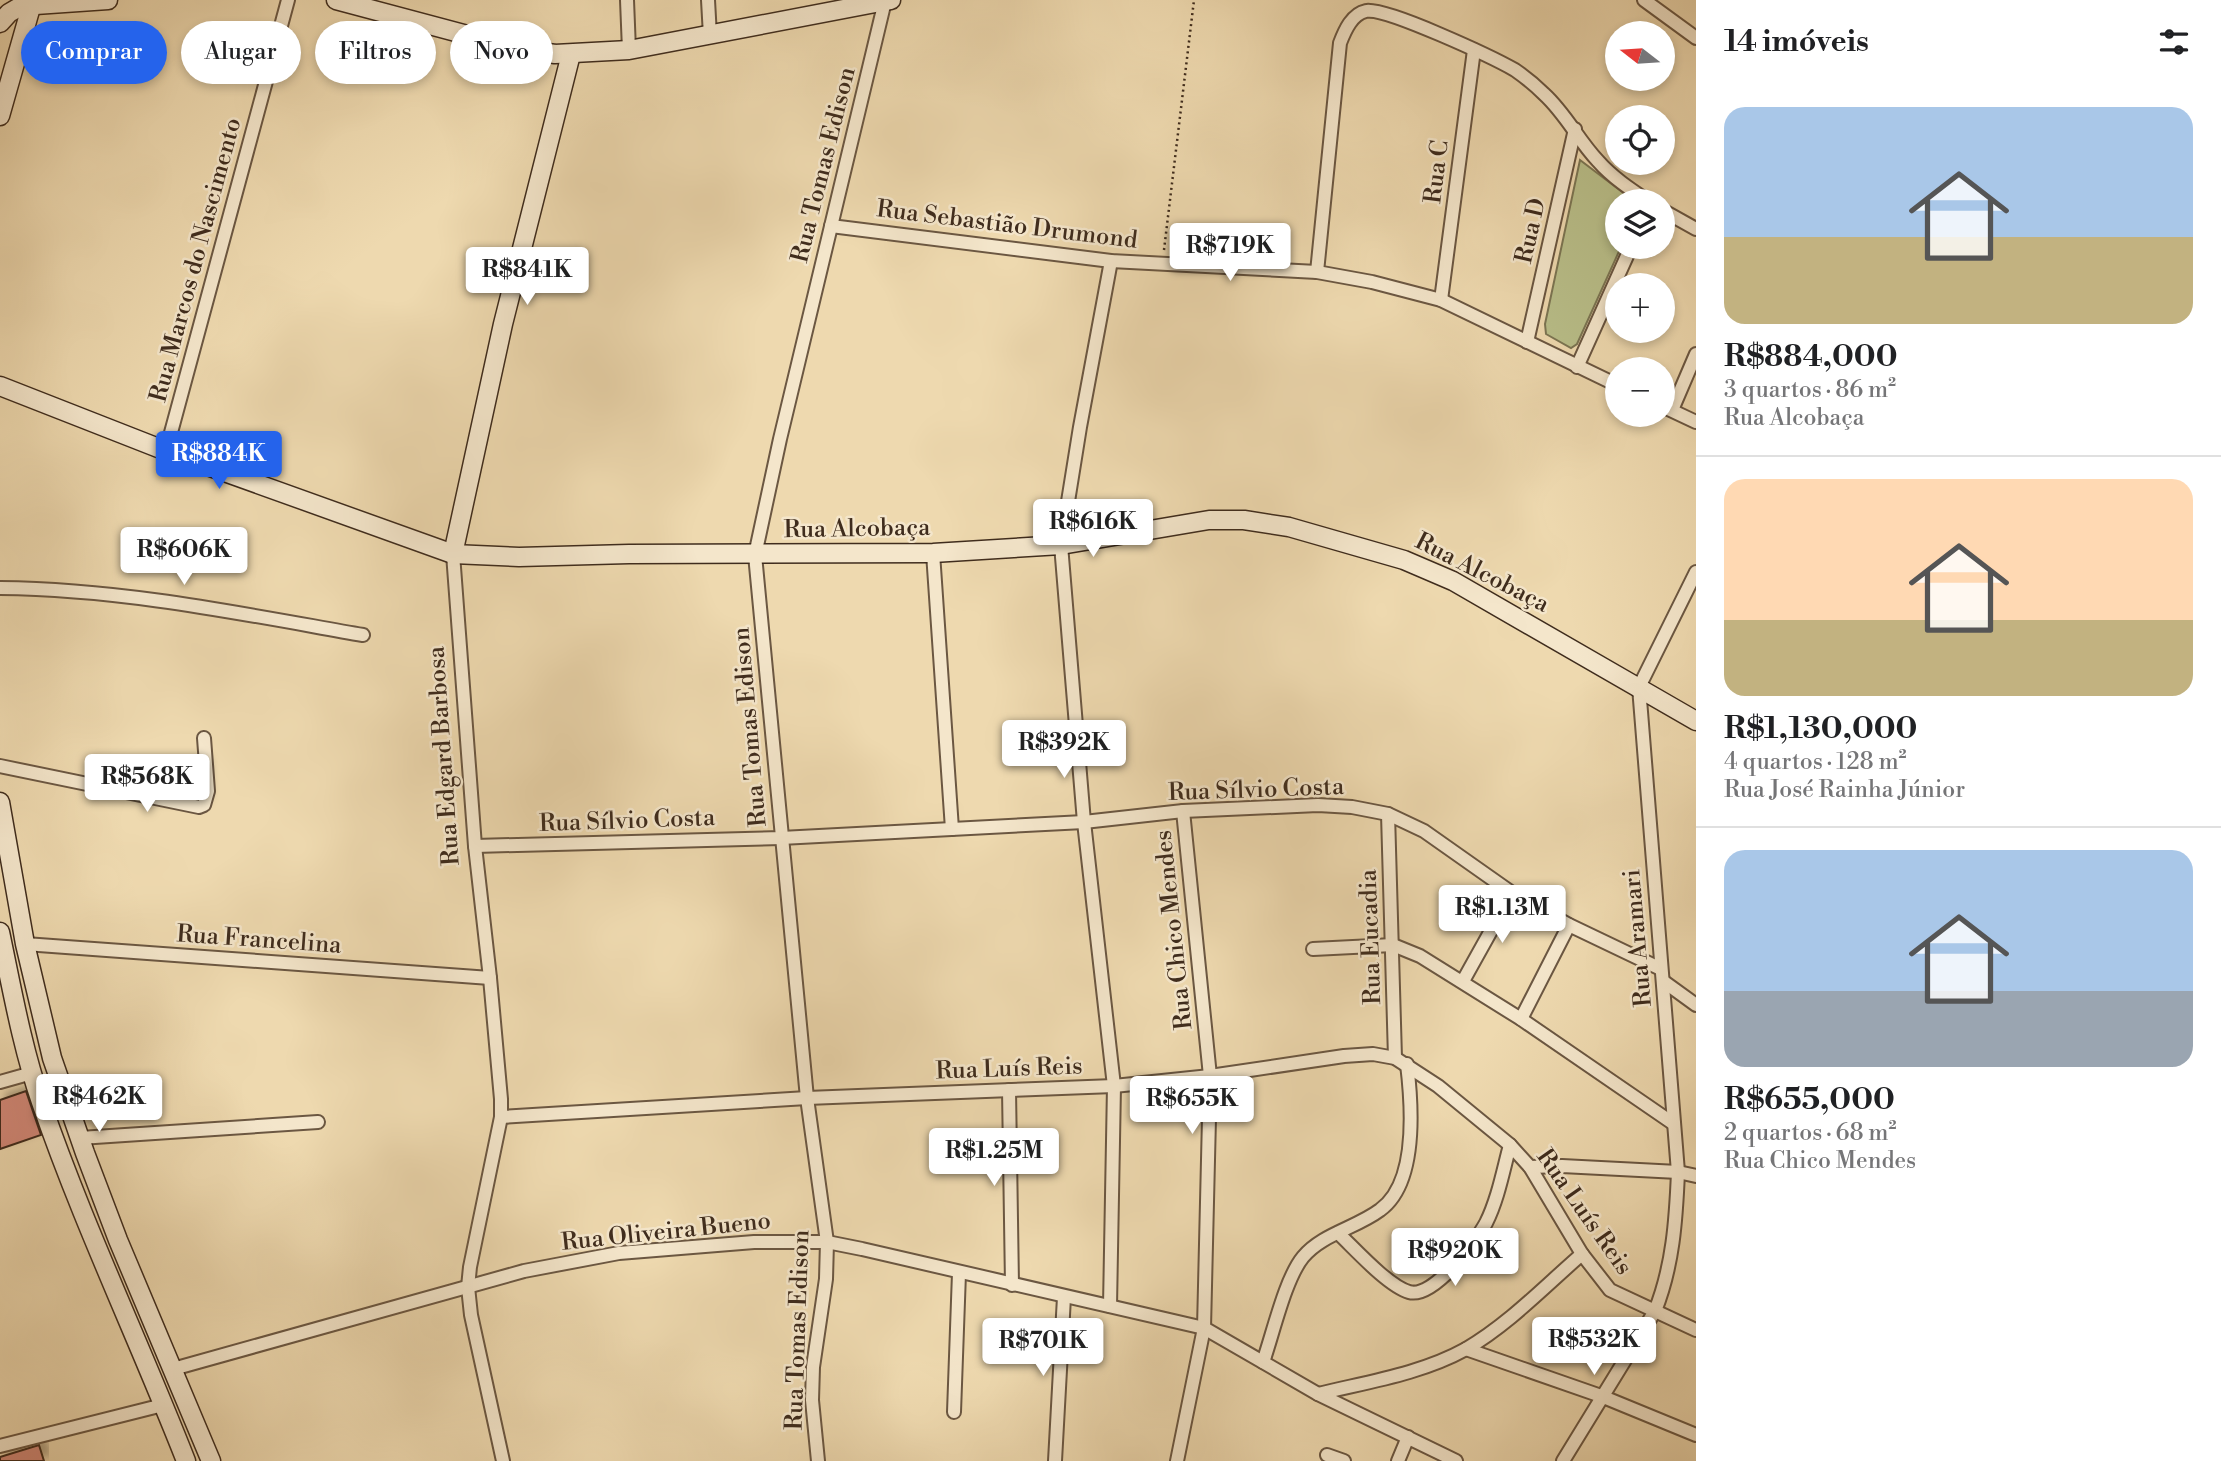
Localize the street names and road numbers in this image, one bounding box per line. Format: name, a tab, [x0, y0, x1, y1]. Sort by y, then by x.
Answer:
street label: Rua Tomas Edison	[785, 64, 863, 266]
street label: Rua Marcos do Nascimento	[144, 114, 248, 406]
street label: Rua C	[1418, 138, 1456, 206]
street label: Rua Sebastião Drumond	[875, 194, 1140, 256]
street label: Rua D	[1509, 195, 1553, 267]
street label: Rua Alcobaça	[783, 513, 931, 545]
street label: Rua Alcobaça	[1410, 526, 1555, 620]
street label: Rua Tomas Edison	[726, 626, 774, 828]
street label: Rua Edgard Barbosa	[421, 644, 467, 867]
street label: Rua Sílvio Costa	[1167, 772, 1345, 808]
street label: Rua Sílvio Costa	[538, 803, 716, 839]
street label: Rua Chico Mendes	[1149, 829, 1199, 1031]
street label: Rua Eucadia	[1354, 868, 1388, 1005]
street label: Rua Aramari	[1617, 868, 1659, 1008]
street label: Rua Francelina	[176, 919, 343, 961]
street label: Rua Luís Reis	[935, 1051, 1083, 1087]
street label: Rua Luís Reis	[1529, 1143, 1639, 1281]
street label: Rua Oliveira Bueno	[560, 1206, 772, 1258]
street label: Rua Tomas Edison	[780, 1229, 816, 1431]

